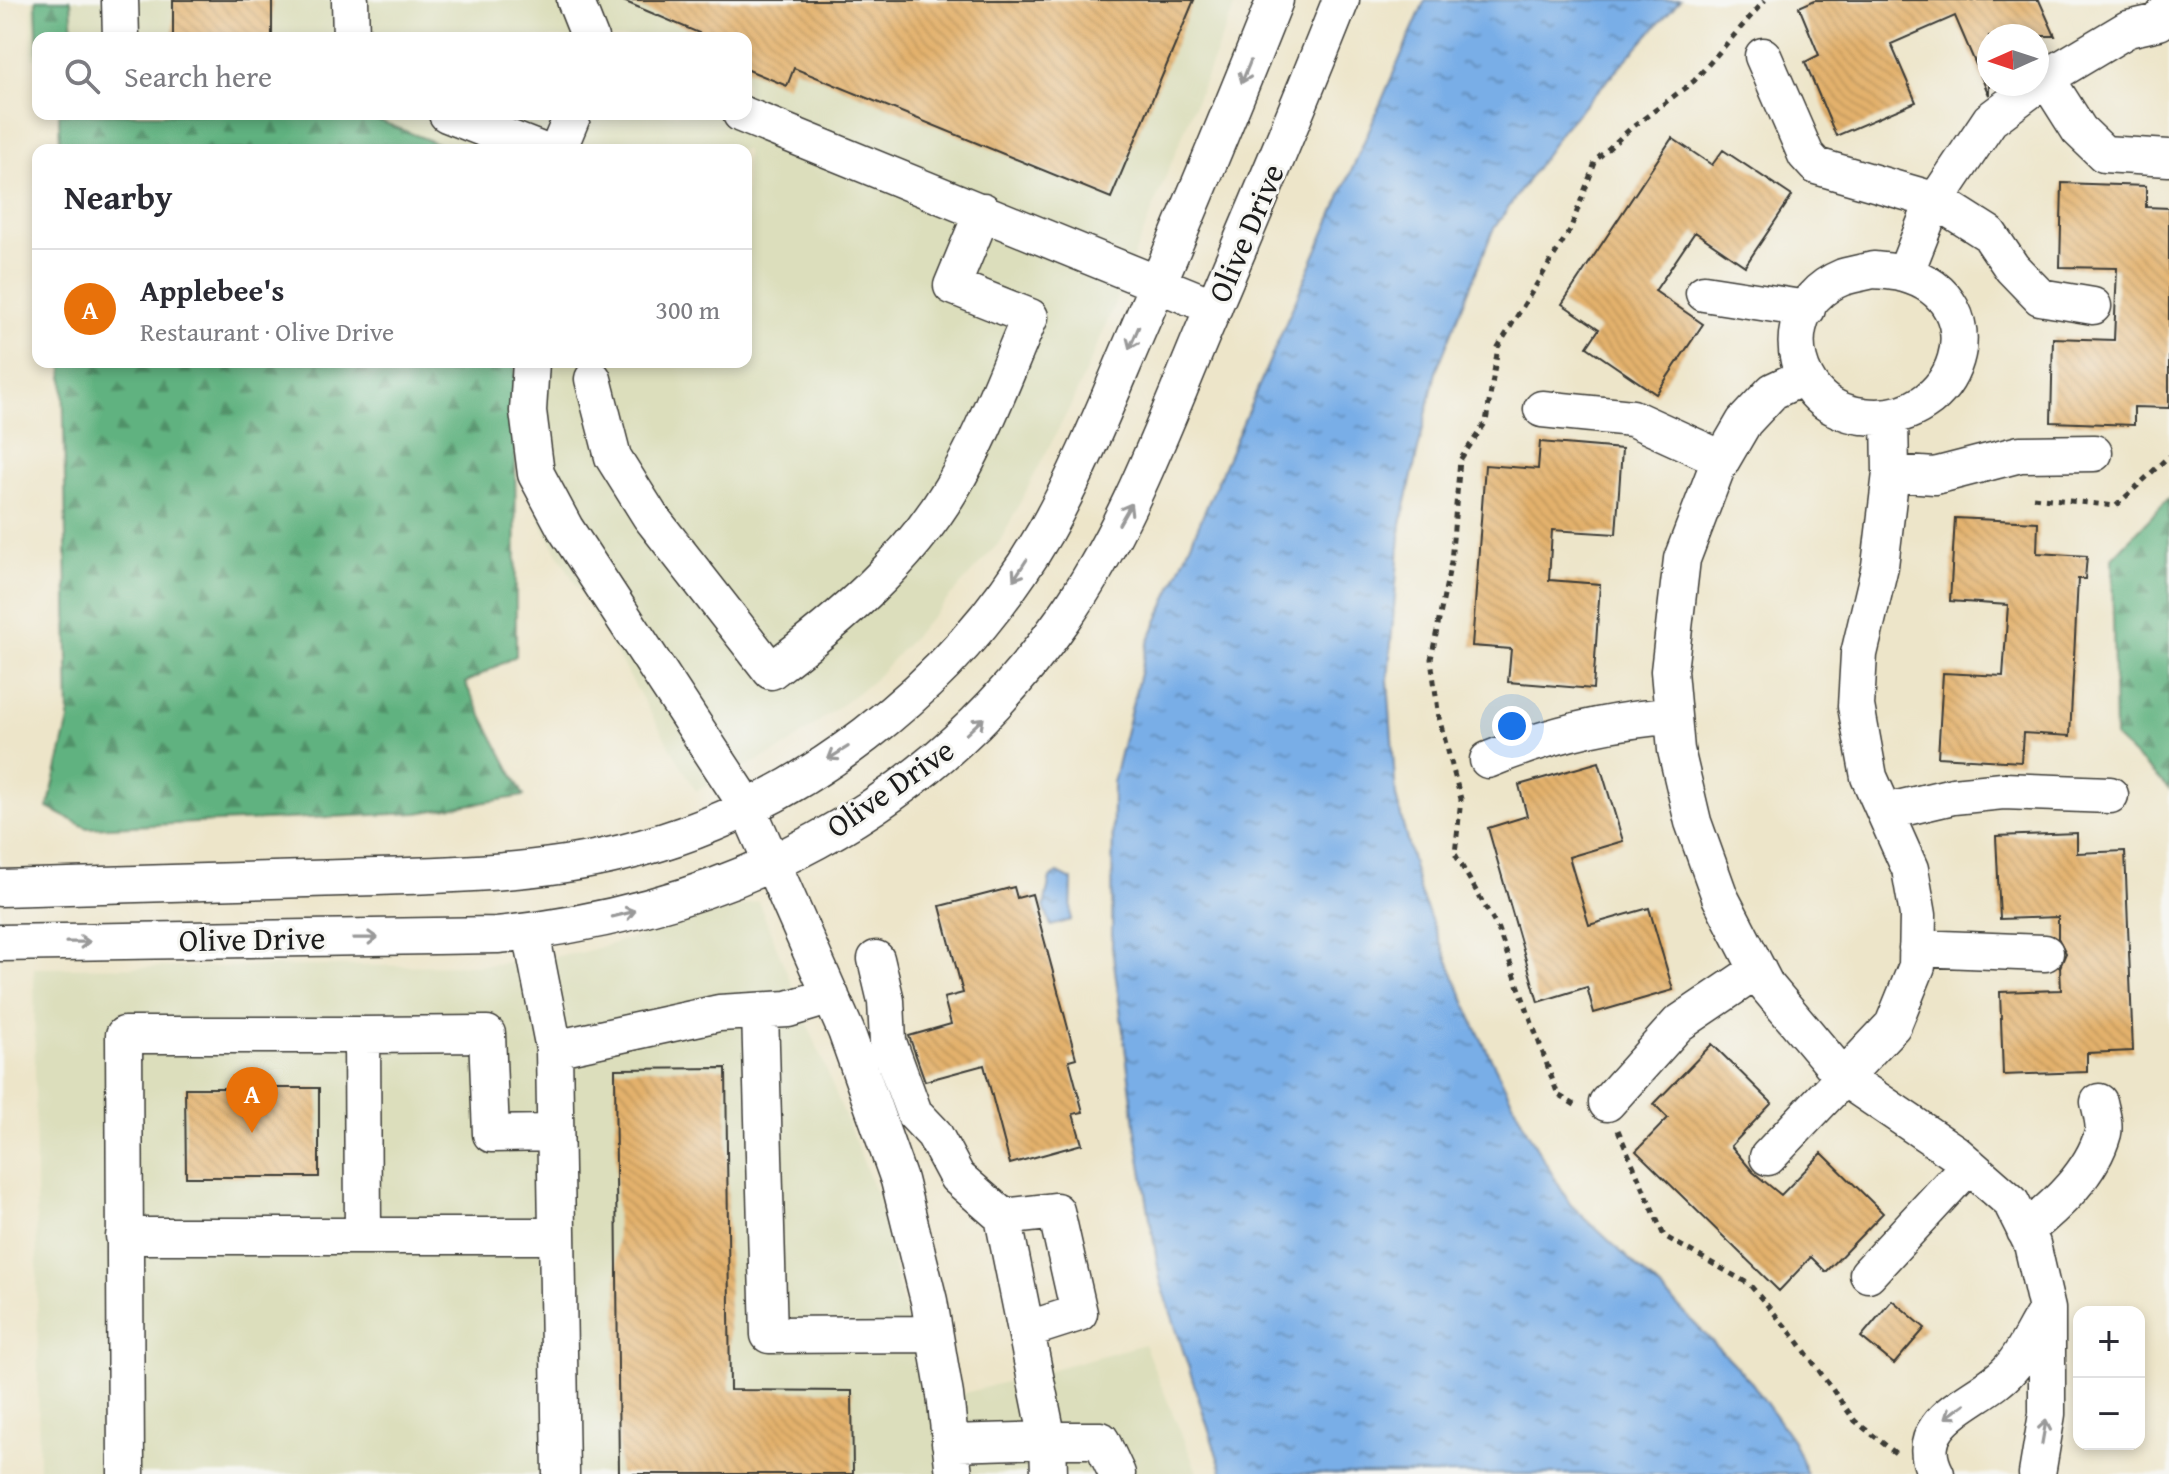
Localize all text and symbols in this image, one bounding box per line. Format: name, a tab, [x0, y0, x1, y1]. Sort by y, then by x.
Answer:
north arrow	[1977, 24, 2049, 96]
search box	[32, 32, 752, 120]
icon: search	[60, 54, 104, 98]
text: Search here	[124, 54, 272, 98]
one-way arrow	[1238, 59, 1253, 84]
street label: Olive Drive	[1195, 156, 1296, 309]
text: Nearby	[64, 172, 173, 221]
text: Applebee's	[140, 268, 285, 312]
text: A	[82, 290, 98, 329]
text: 300 m	[655, 290, 720, 329]
text: Restaurant · Olive Drive	[140, 312, 394, 351]
one-way arrow	[1126, 325, 1141, 349]
one-way arrow	[1118, 503, 1133, 527]
one-way arrow	[1012, 559, 1028, 581]
your location	[1492, 706, 1532, 746]
one-way arrow	[965, 716, 985, 735]
street label: Olive Drive	[816, 726, 963, 849]
one-way arrow	[827, 745, 850, 761]
one-way arrow	[611, 905, 636, 920]
street label: Olive Drive	[178, 914, 326, 963]
one-way arrow	[352, 930, 379, 945]
one-way arrow	[64, 934, 91, 950]
pin: A	[226, 1067, 278, 1133]
map controls	[2073, 1306, 2145, 1450]
button: +	[2073, 1306, 2145, 1378]
button: −	[2073, 1378, 2145, 1450]
one-way arrow	[1945, 1402, 1966, 1419]
one-way arrow	[2038, 1420, 2053, 1445]

